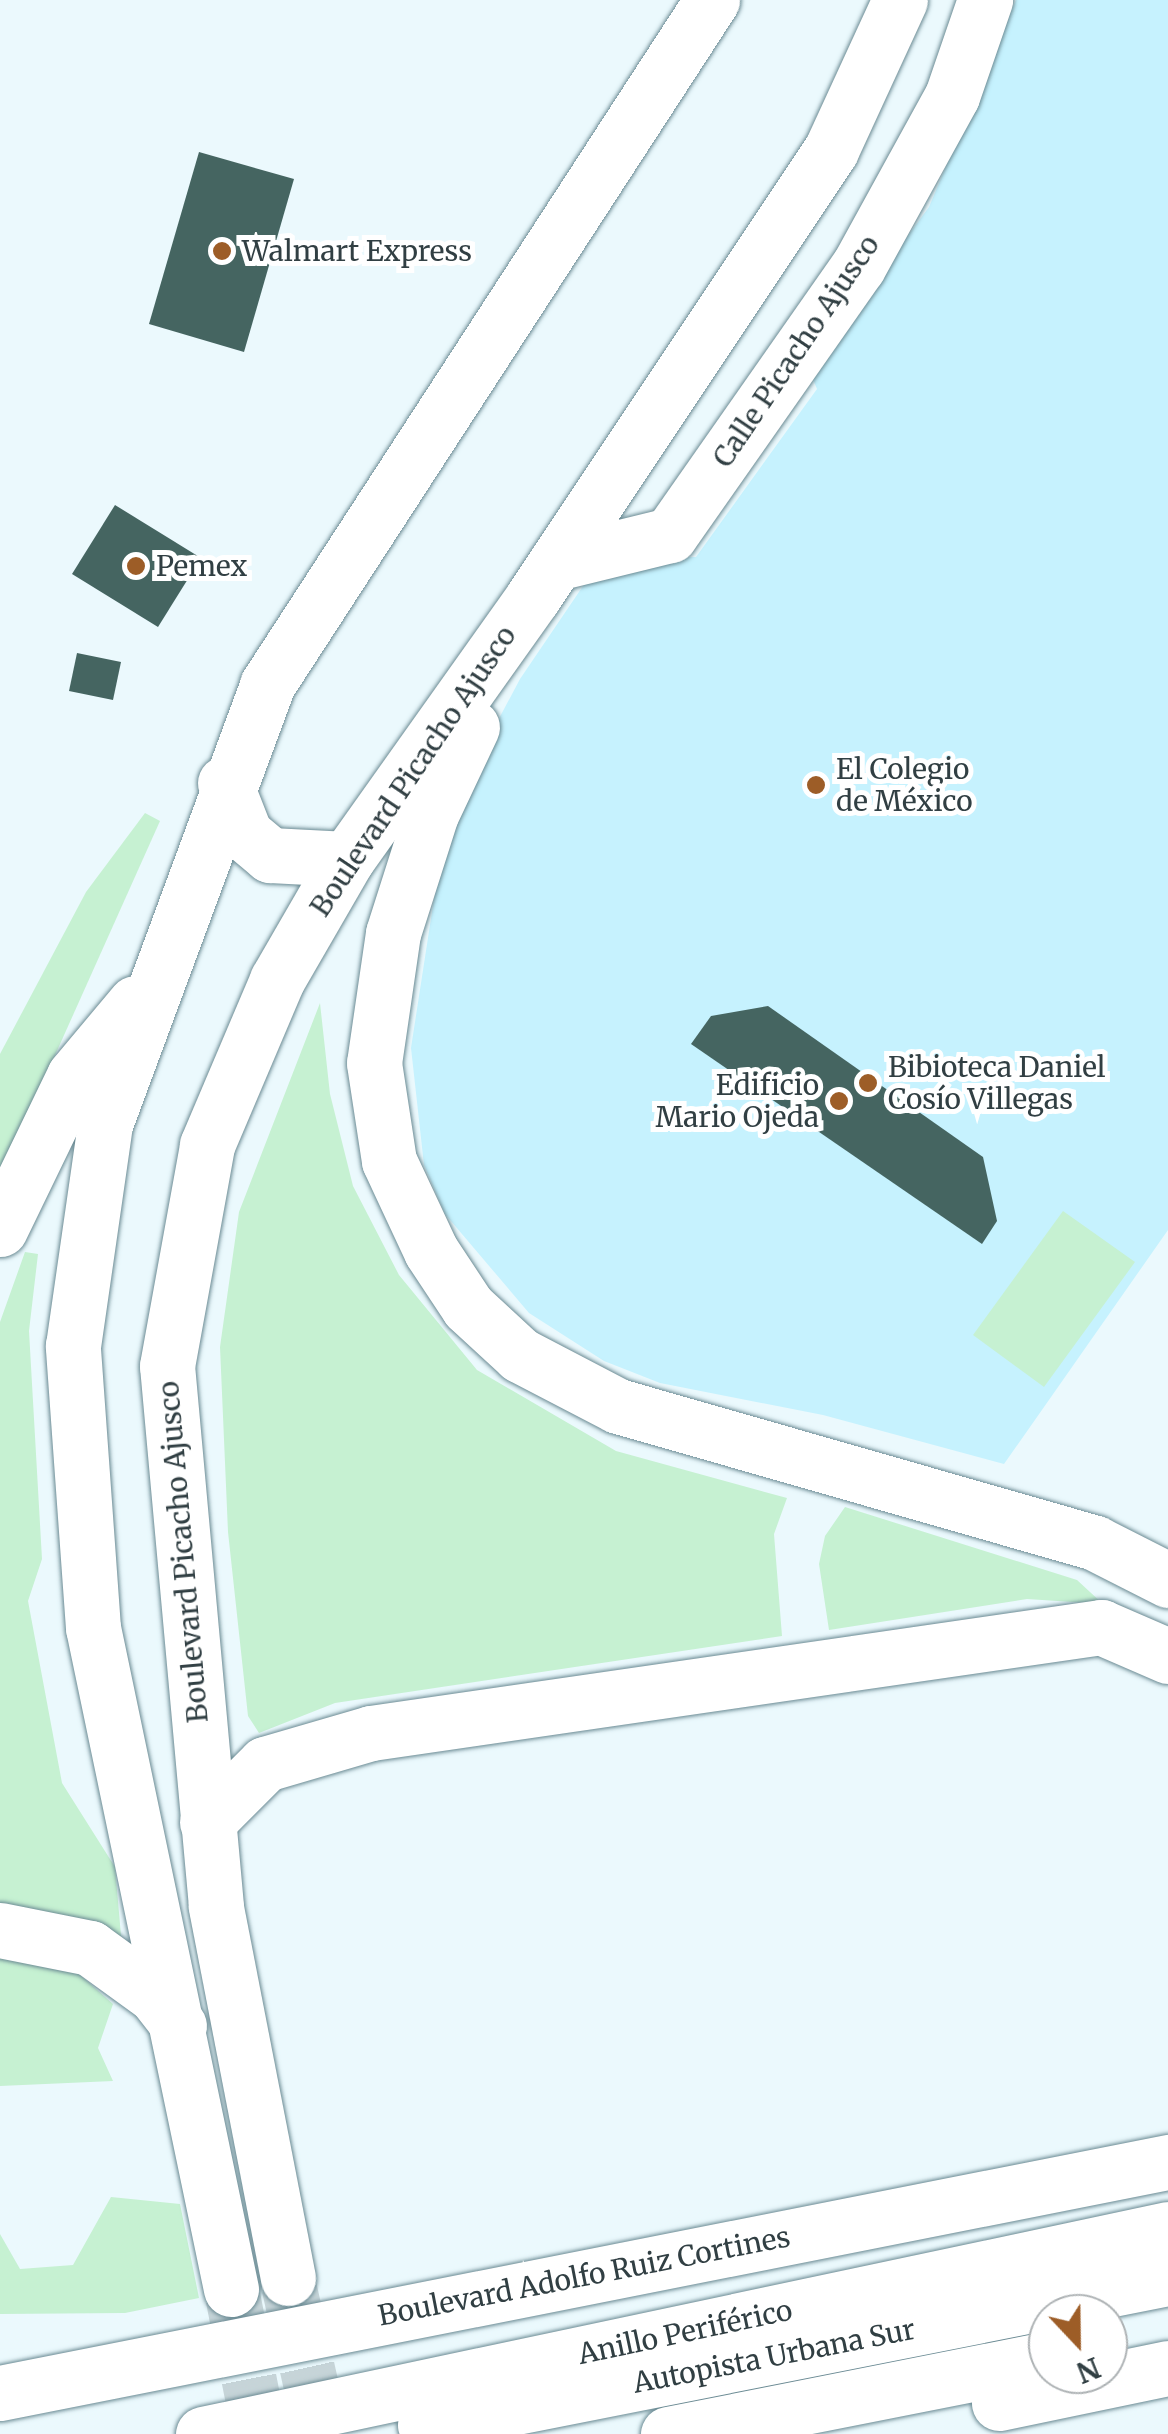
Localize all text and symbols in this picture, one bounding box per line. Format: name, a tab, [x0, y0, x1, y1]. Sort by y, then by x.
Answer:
street label: Calle Picacho Ajusco	[706, 229, 886, 473]
place label: Walmart Express	[242, 234, 472, 268]
marker: Walmart Express	[211, 240, 233, 262]
place label: Pemex	[156, 549, 247, 583]
marker: Pemex	[125, 555, 147, 577]
street label: Boulevard Picacho Ajusco	[303, 619, 523, 923]
place label: El Colegio de México	[836, 752, 972, 818]
marker: El Colegio de México	[805, 774, 827, 796]
place label: Bibioteca Daniel Cosío Villegas	[888, 1050, 1105, 1116]
place label: Edificio Mario Ojeda	[656, 1068, 819, 1134]
marker: Bibioteca Daniel Cosío Villegas	[857, 1072, 879, 1094]
marker: Edificio Mario Ojeda	[828, 1090, 850, 1112]
street label: Boulevard Picacho Ajusco	[151, 1380, 215, 1724]
street label: Boulevard Adolfo Ruiz Cortines	[375, 2220, 793, 2332]
street label: Anillo Periférico	[575, 2293, 795, 2371]
north arrow	[1028, 2294, 1128, 2394]
street label: Autopista Urbana Sur	[630, 2312, 918, 2400]
text: N	[1071, 2349, 1105, 2391]

